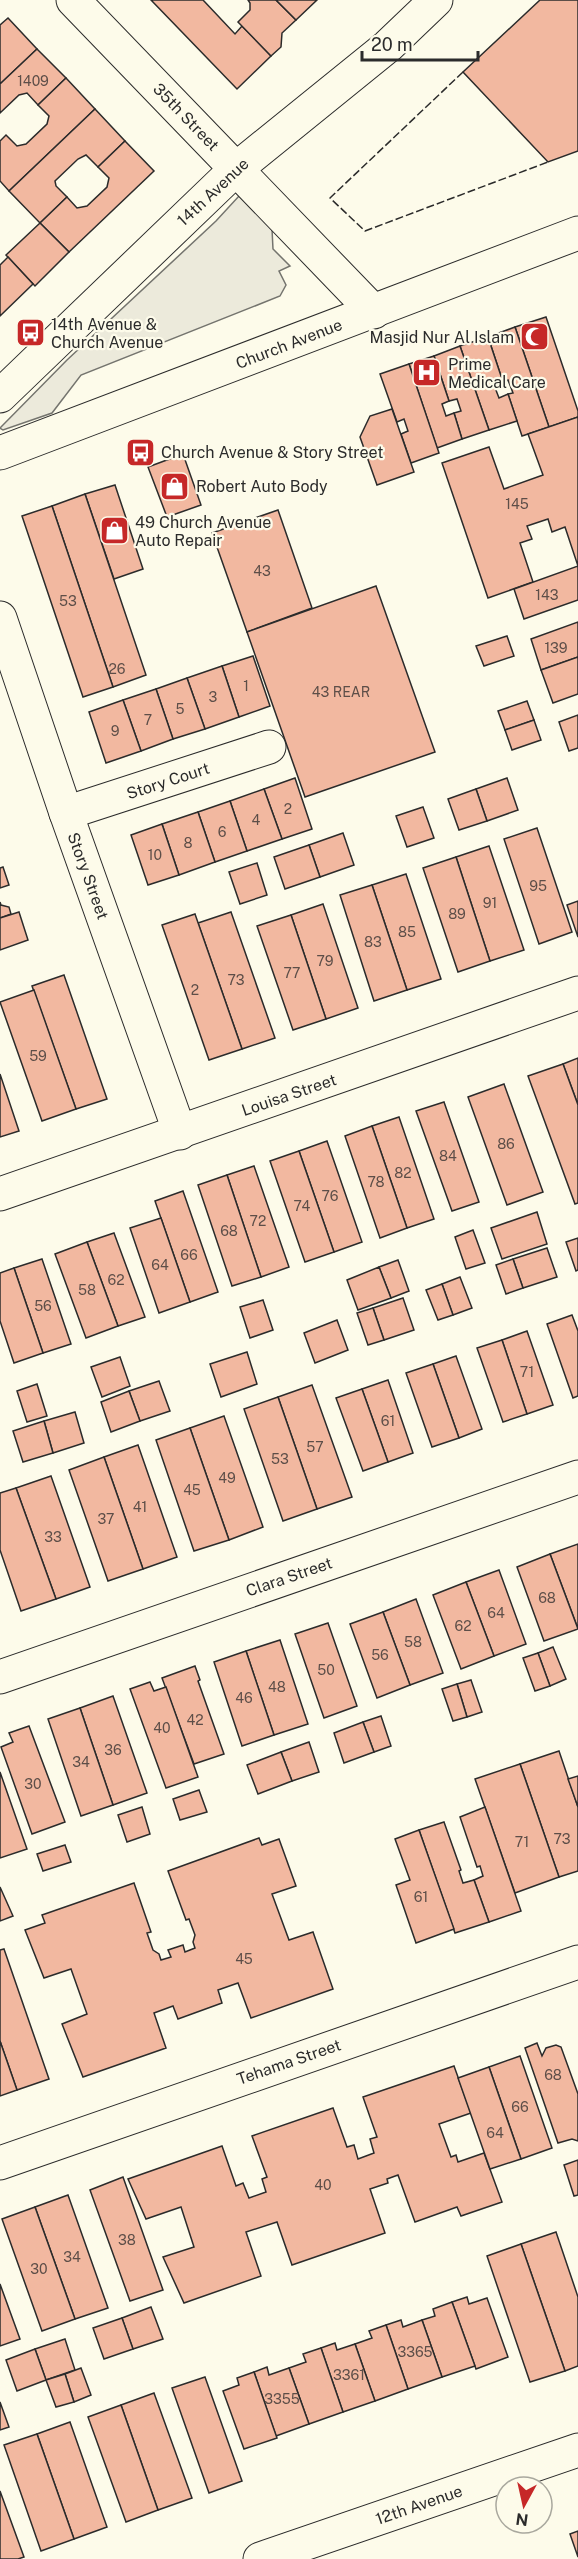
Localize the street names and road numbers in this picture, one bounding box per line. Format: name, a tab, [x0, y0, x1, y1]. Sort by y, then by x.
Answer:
street label: 35th Street	[149, 79, 223, 155]
street label: 14th Avenue	[173, 154, 253, 230]
street label: Church Avenue	[233, 315, 345, 373]
street label: Story Court	[124, 759, 212, 803]
street label: Story Street	[64, 830, 112, 922]
street label: Louisa Street	[239, 1070, 339, 1120]
street label: Clara Street	[243, 1553, 335, 1601]
street label: Tehama Street	[234, 2035, 344, 2089]
street label: 12th Avenue	[373, 2481, 465, 2529]

